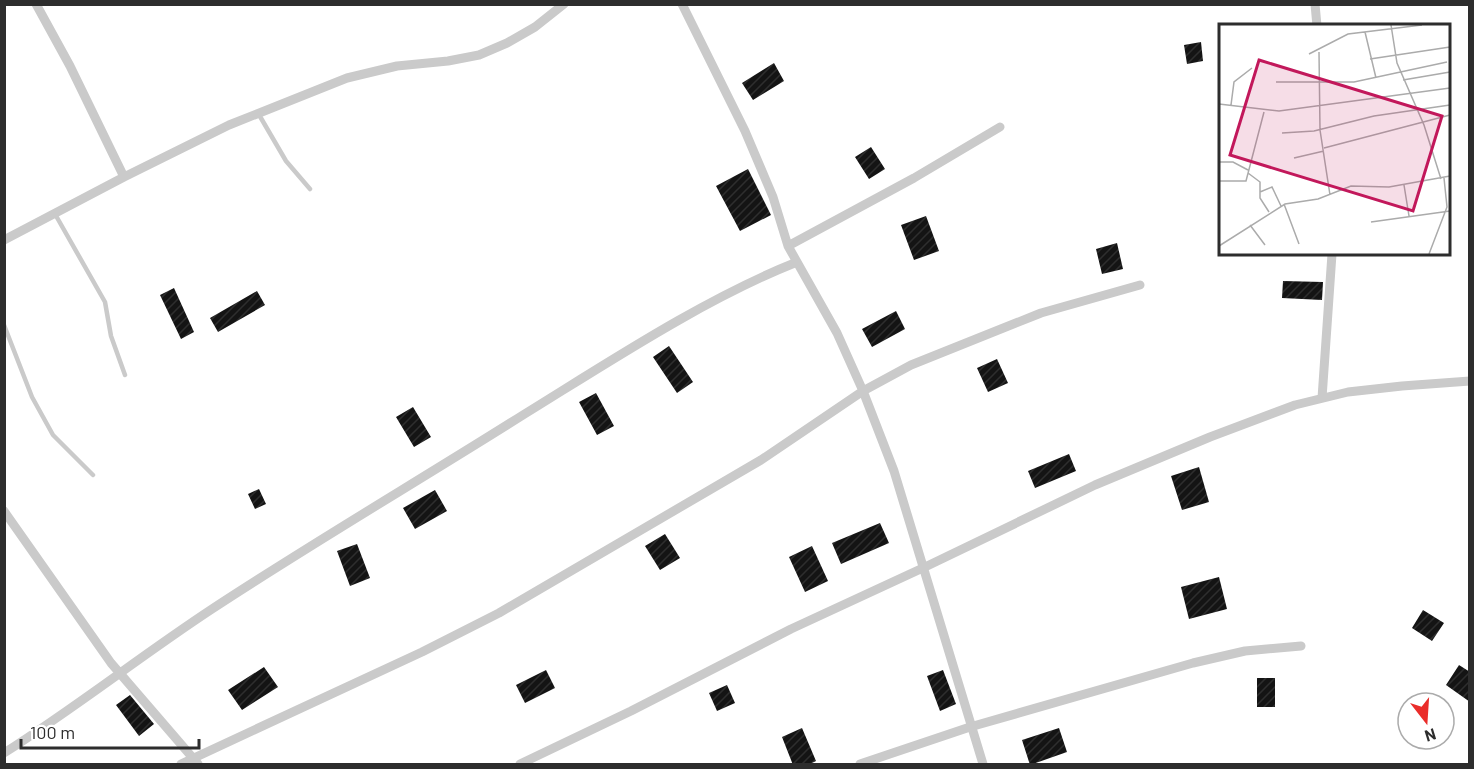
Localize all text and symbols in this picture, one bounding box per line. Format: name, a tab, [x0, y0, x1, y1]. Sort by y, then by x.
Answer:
inset map	[1219, 24, 1450, 255]
north arrow	[1396, 691, 1456, 751]
scale bar	[21, 712, 200, 750]
text: 100 m	[30, 721, 75, 743]
text: N	[1423, 725, 1438, 746]

